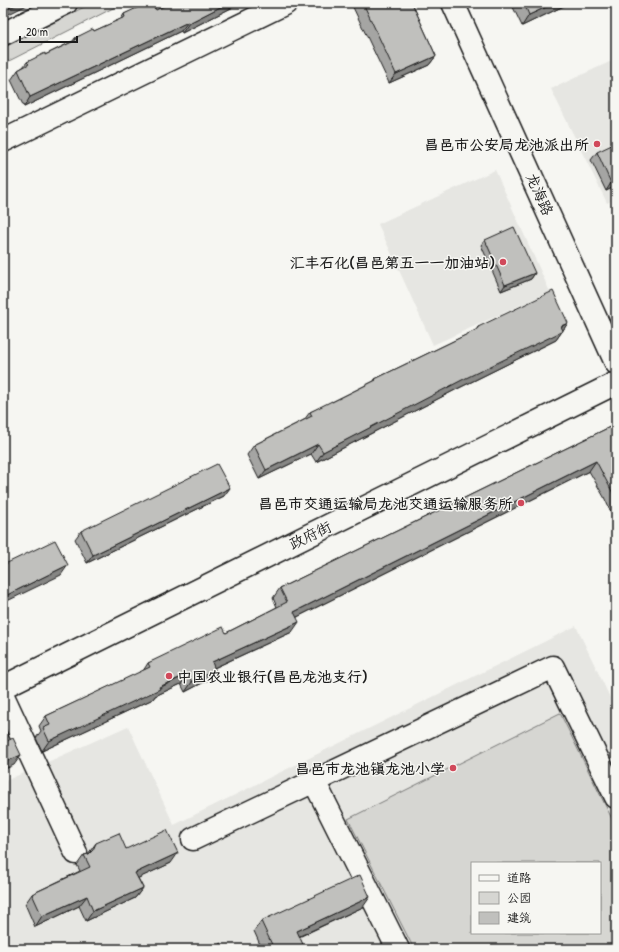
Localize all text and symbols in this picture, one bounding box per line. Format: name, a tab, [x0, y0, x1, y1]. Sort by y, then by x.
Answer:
scale bar	[20, 18, 77, 44]
text: 20 m	[26, 23, 48, 40]
place label: 昌邑市公安局龙池派出所	[424, 134, 589, 155]
marker: 昌邑市公安局龙池派出所	[592, 139, 602, 149]
street label: 龙海路	[521, 169, 559, 219]
place label: 汇丰石化(昌邑第五一一加油站)	[290, 252, 495, 273]
marker: 汇丰石化(昌邑第五一一加油站)	[498, 257, 508, 267]
place label: 昌邑市交通运输局龙池交通运输服务所	[258, 493, 513, 514]
marker: 昌邑市交通运输局龙池交通运输服务所	[516, 498, 526, 508]
street label: 政府街	[285, 516, 335, 554]
place label: 中国农业银行(昌邑龙池支行)	[177, 666, 367, 687]
marker: 中国农业银行(昌邑龙池支行)	[164, 671, 174, 681]
place label: 昌邑市龙池镇龙池小学	[295, 758, 445, 779]
marker: 昌邑市龙池镇龙池小学	[448, 763, 458, 773]
legend	[471, 862, 601, 934]
text: 道路	[507, 869, 531, 886]
text: 公园	[507, 889, 531, 906]
text: 建筑	[507, 909, 531, 926]

